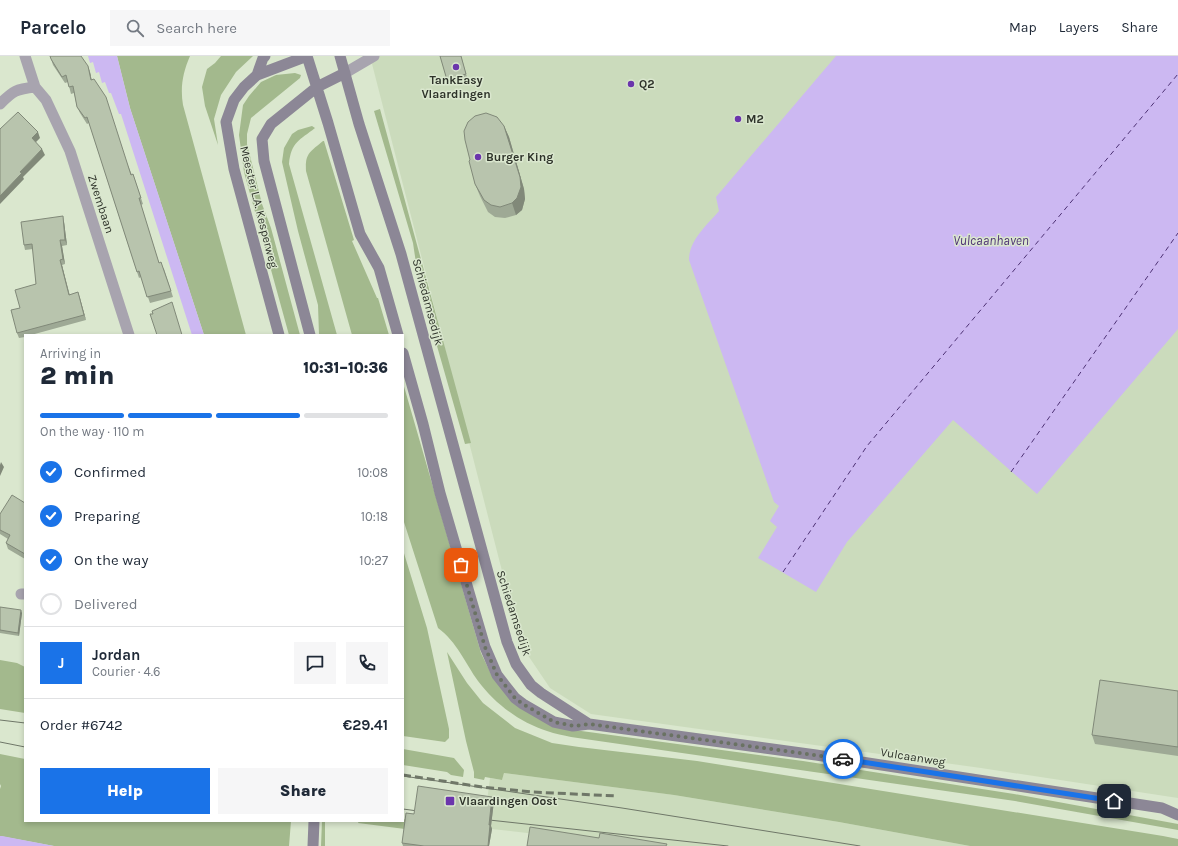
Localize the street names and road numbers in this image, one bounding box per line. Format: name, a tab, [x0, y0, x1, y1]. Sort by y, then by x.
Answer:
street label: Meester L.A. Kesperweg	[237, 145, 281, 270]
street label: Zwembaan	[85, 173, 117, 235]
street label: Schiedamsedijk	[410, 257, 446, 347]
street label: Schiedamsedijk	[494, 568, 534, 658]
street label: Vulcaanweg	[879, 745, 947, 769]

